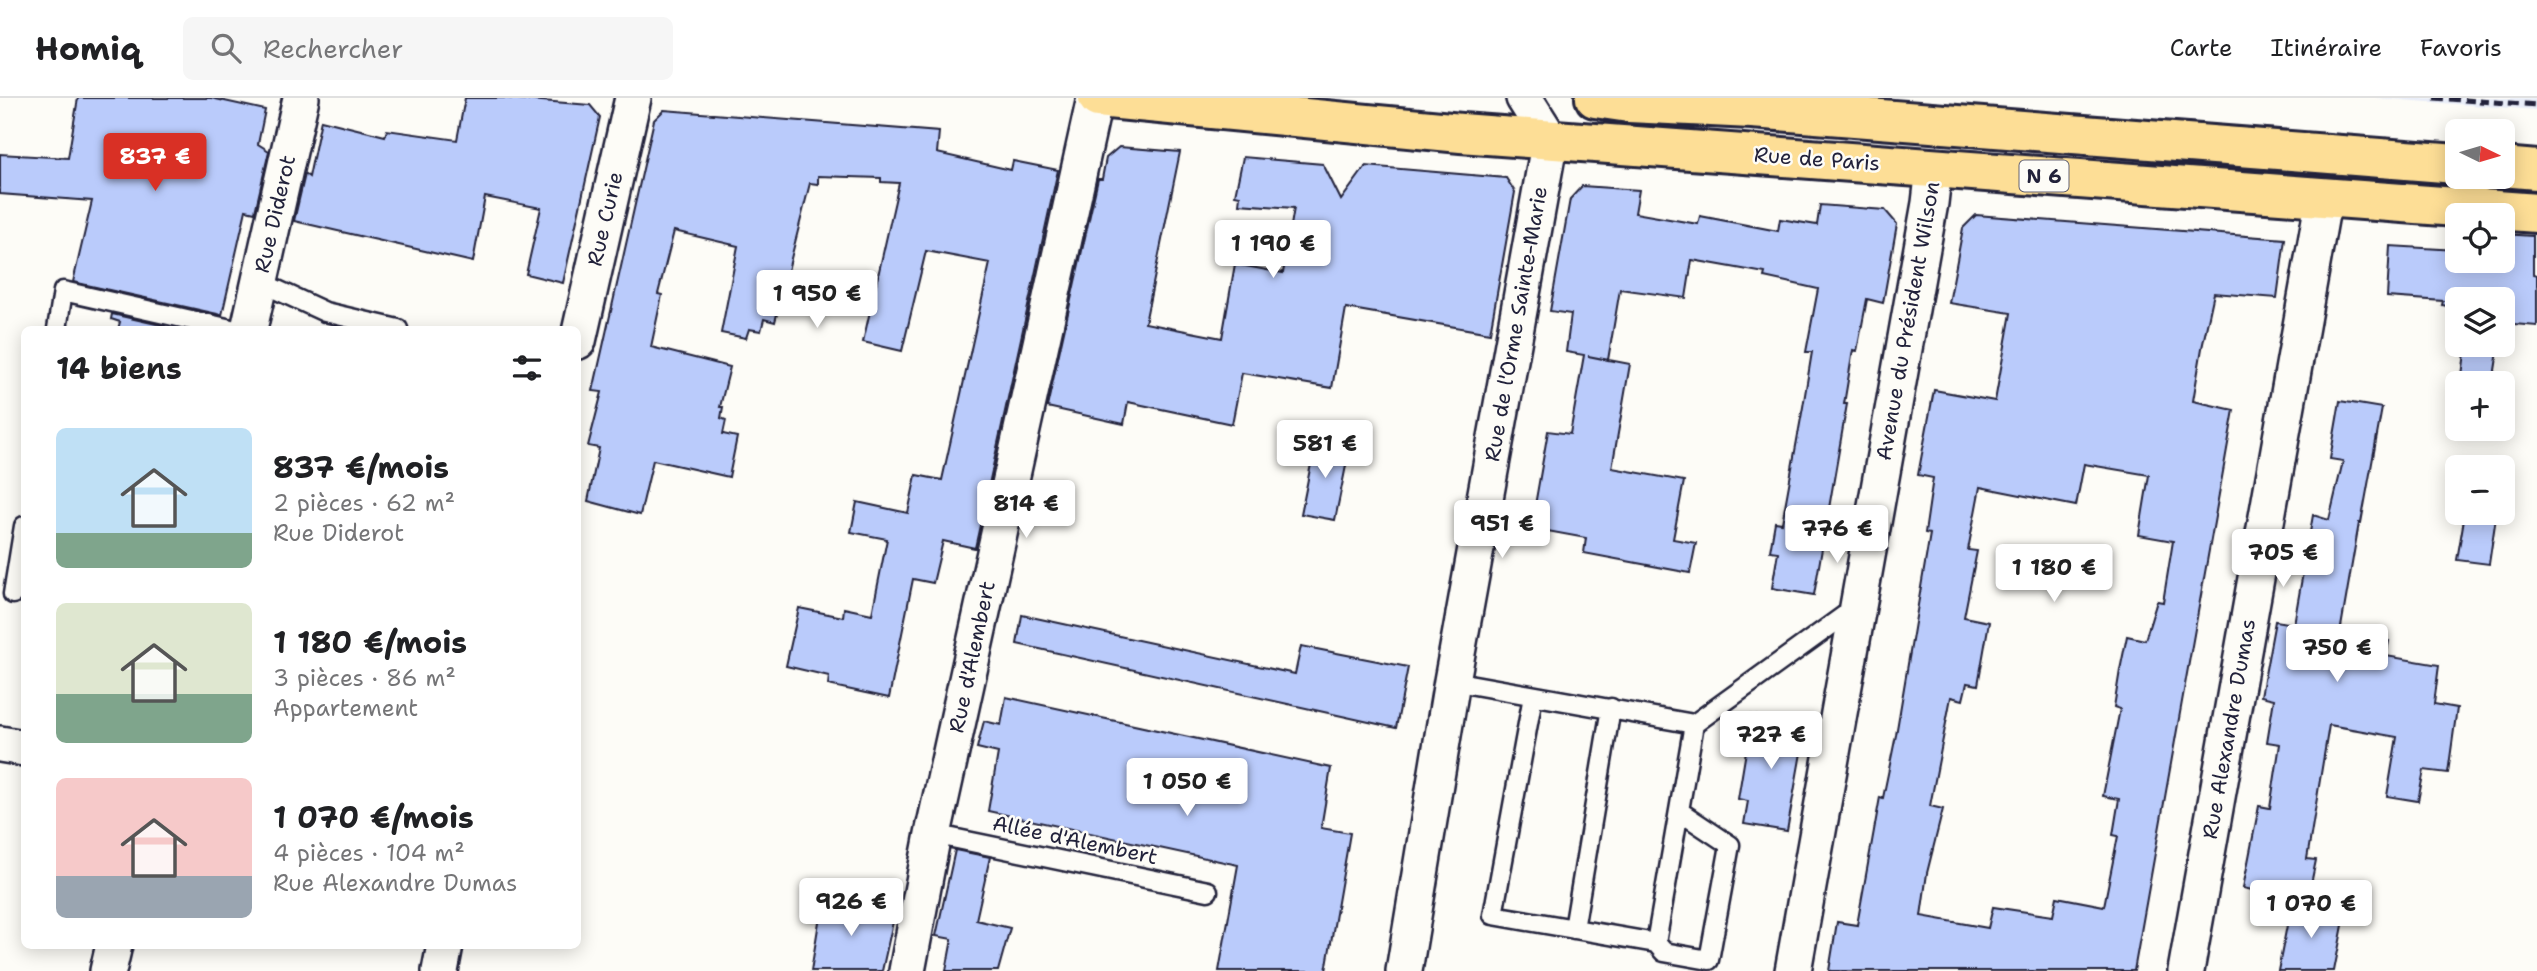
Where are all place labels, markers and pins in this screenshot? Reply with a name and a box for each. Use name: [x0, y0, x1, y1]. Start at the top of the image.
pin: 837 €: [106, 134, 204, 193]
pin: 1 190 €: [1208, 220, 1338, 280]
pin: 1 950 €: [752, 271, 882, 330]
pin: 581 €: [1276, 420, 1374, 480]
pin: 814 €: [977, 480, 1075, 540]
pin: 951 €: [1453, 500, 1551, 560]
pin: 776 €: [1788, 505, 1886, 565]
pin: 705 €: [2234, 530, 2332, 589]
pin: 1 180 €: [1989, 545, 2119, 604]
pin: 750 €: [2288, 624, 2386, 684]
pin: 727 €: [1722, 712, 1820, 771]
pin: 1 050 €: [1122, 758, 1252, 818]
pin: 926 €: [802, 878, 900, 938]
pin: 1 070 €: [2246, 880, 2376, 940]

